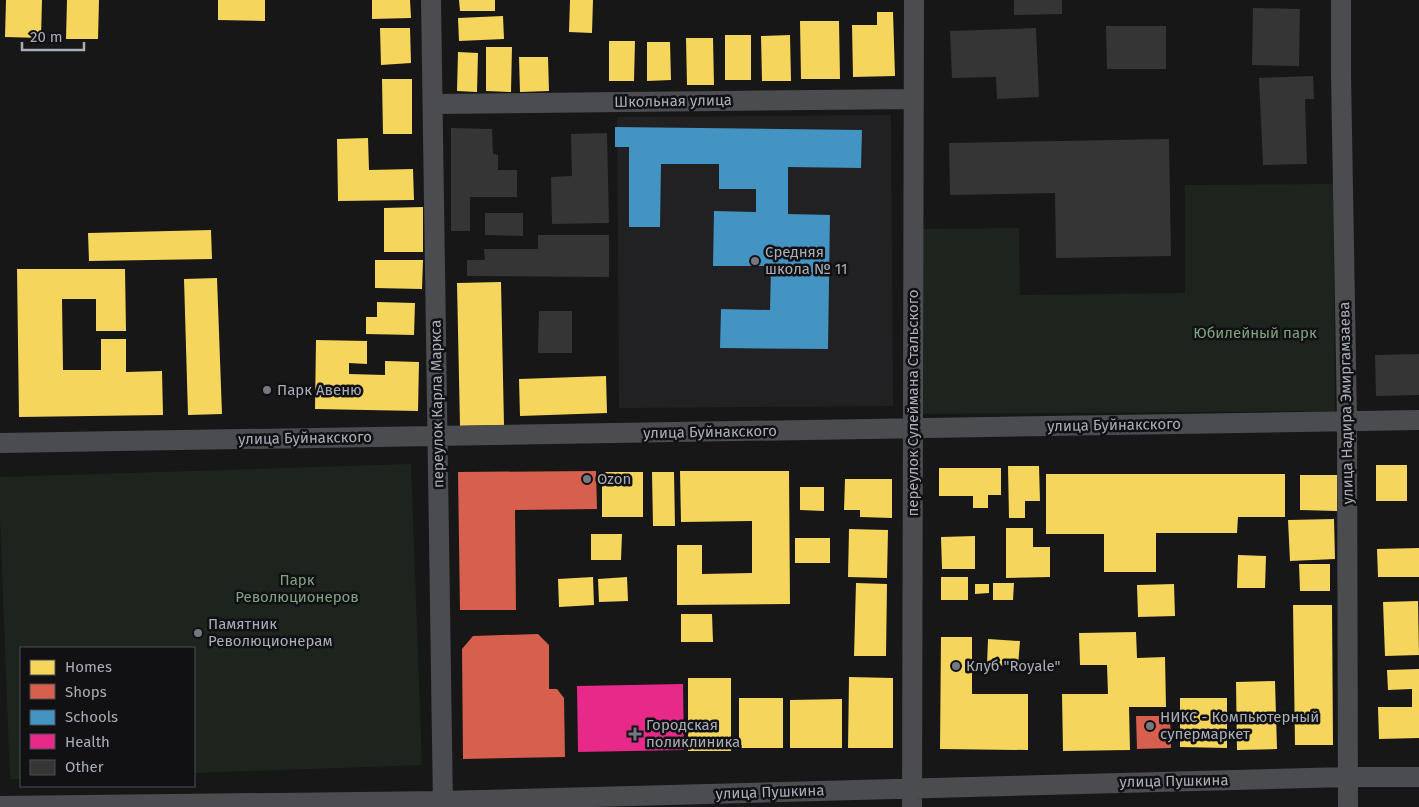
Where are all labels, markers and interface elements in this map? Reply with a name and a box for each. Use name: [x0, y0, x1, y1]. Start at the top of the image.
scale bar: [22, 20, 85, 52]
text: 20 m: [30, 28, 63, 46]
street label: Школьная улица: [614, 91, 732, 111]
place label: Средняя школа № 11: [765, 243, 848, 278]
marker: Средняя школа № 11: [749, 255, 761, 267]
street label: переулок Сулеймана Стальского: [904, 289, 922, 517]
street label: улица Надира Эмиргамзаева: [1335, 302, 1357, 504]
street label: переулок Карла Маркса: [427, 320, 447, 488]
park label: Юбилейный парк: [1193, 324, 1317, 342]
place label: Парк Авеню: [277, 381, 362, 399]
marker: Парк Авеню: [261, 384, 273, 396]
street label: улица Буйнакского: [1047, 415, 1181, 435]
street label: улица Буйнакского: [643, 422, 777, 442]
street label: улица Буйнакского: [238, 428, 372, 448]
place label: Ozon: [597, 470, 631, 488]
marker: Ozon: [581, 473, 593, 485]
park label: Парк Революционеров: [235, 571, 359, 606]
place label: Памятник Революционерам: [208, 615, 332, 650]
marker: Памятник Революционерам: [192, 627, 204, 639]
legend: [20, 647, 195, 787]
place label: Клуб "Royale": [966, 657, 1061, 675]
text: Homes: [65, 658, 112, 676]
marker: Клуб "Royale": [950, 660, 962, 672]
text: Shops: [65, 683, 107, 701]
text: Schools: [65, 708, 118, 726]
place label: НИКС - Компьютерный супермаркет: [1160, 708, 1319, 743]
place label: Городская поликлиника: [646, 716, 740, 751]
marker: НИКС - Компьютерный супермаркет: [1144, 720, 1156, 732]
marker: Городская поликлиника: [628, 727, 642, 741]
text: Health: [65, 733, 110, 751]
text: Other: [65, 758, 104, 776]
street label: улица Пушкина: [1119, 771, 1229, 791]
street label: улица Пушкина: [715, 781, 825, 803]

